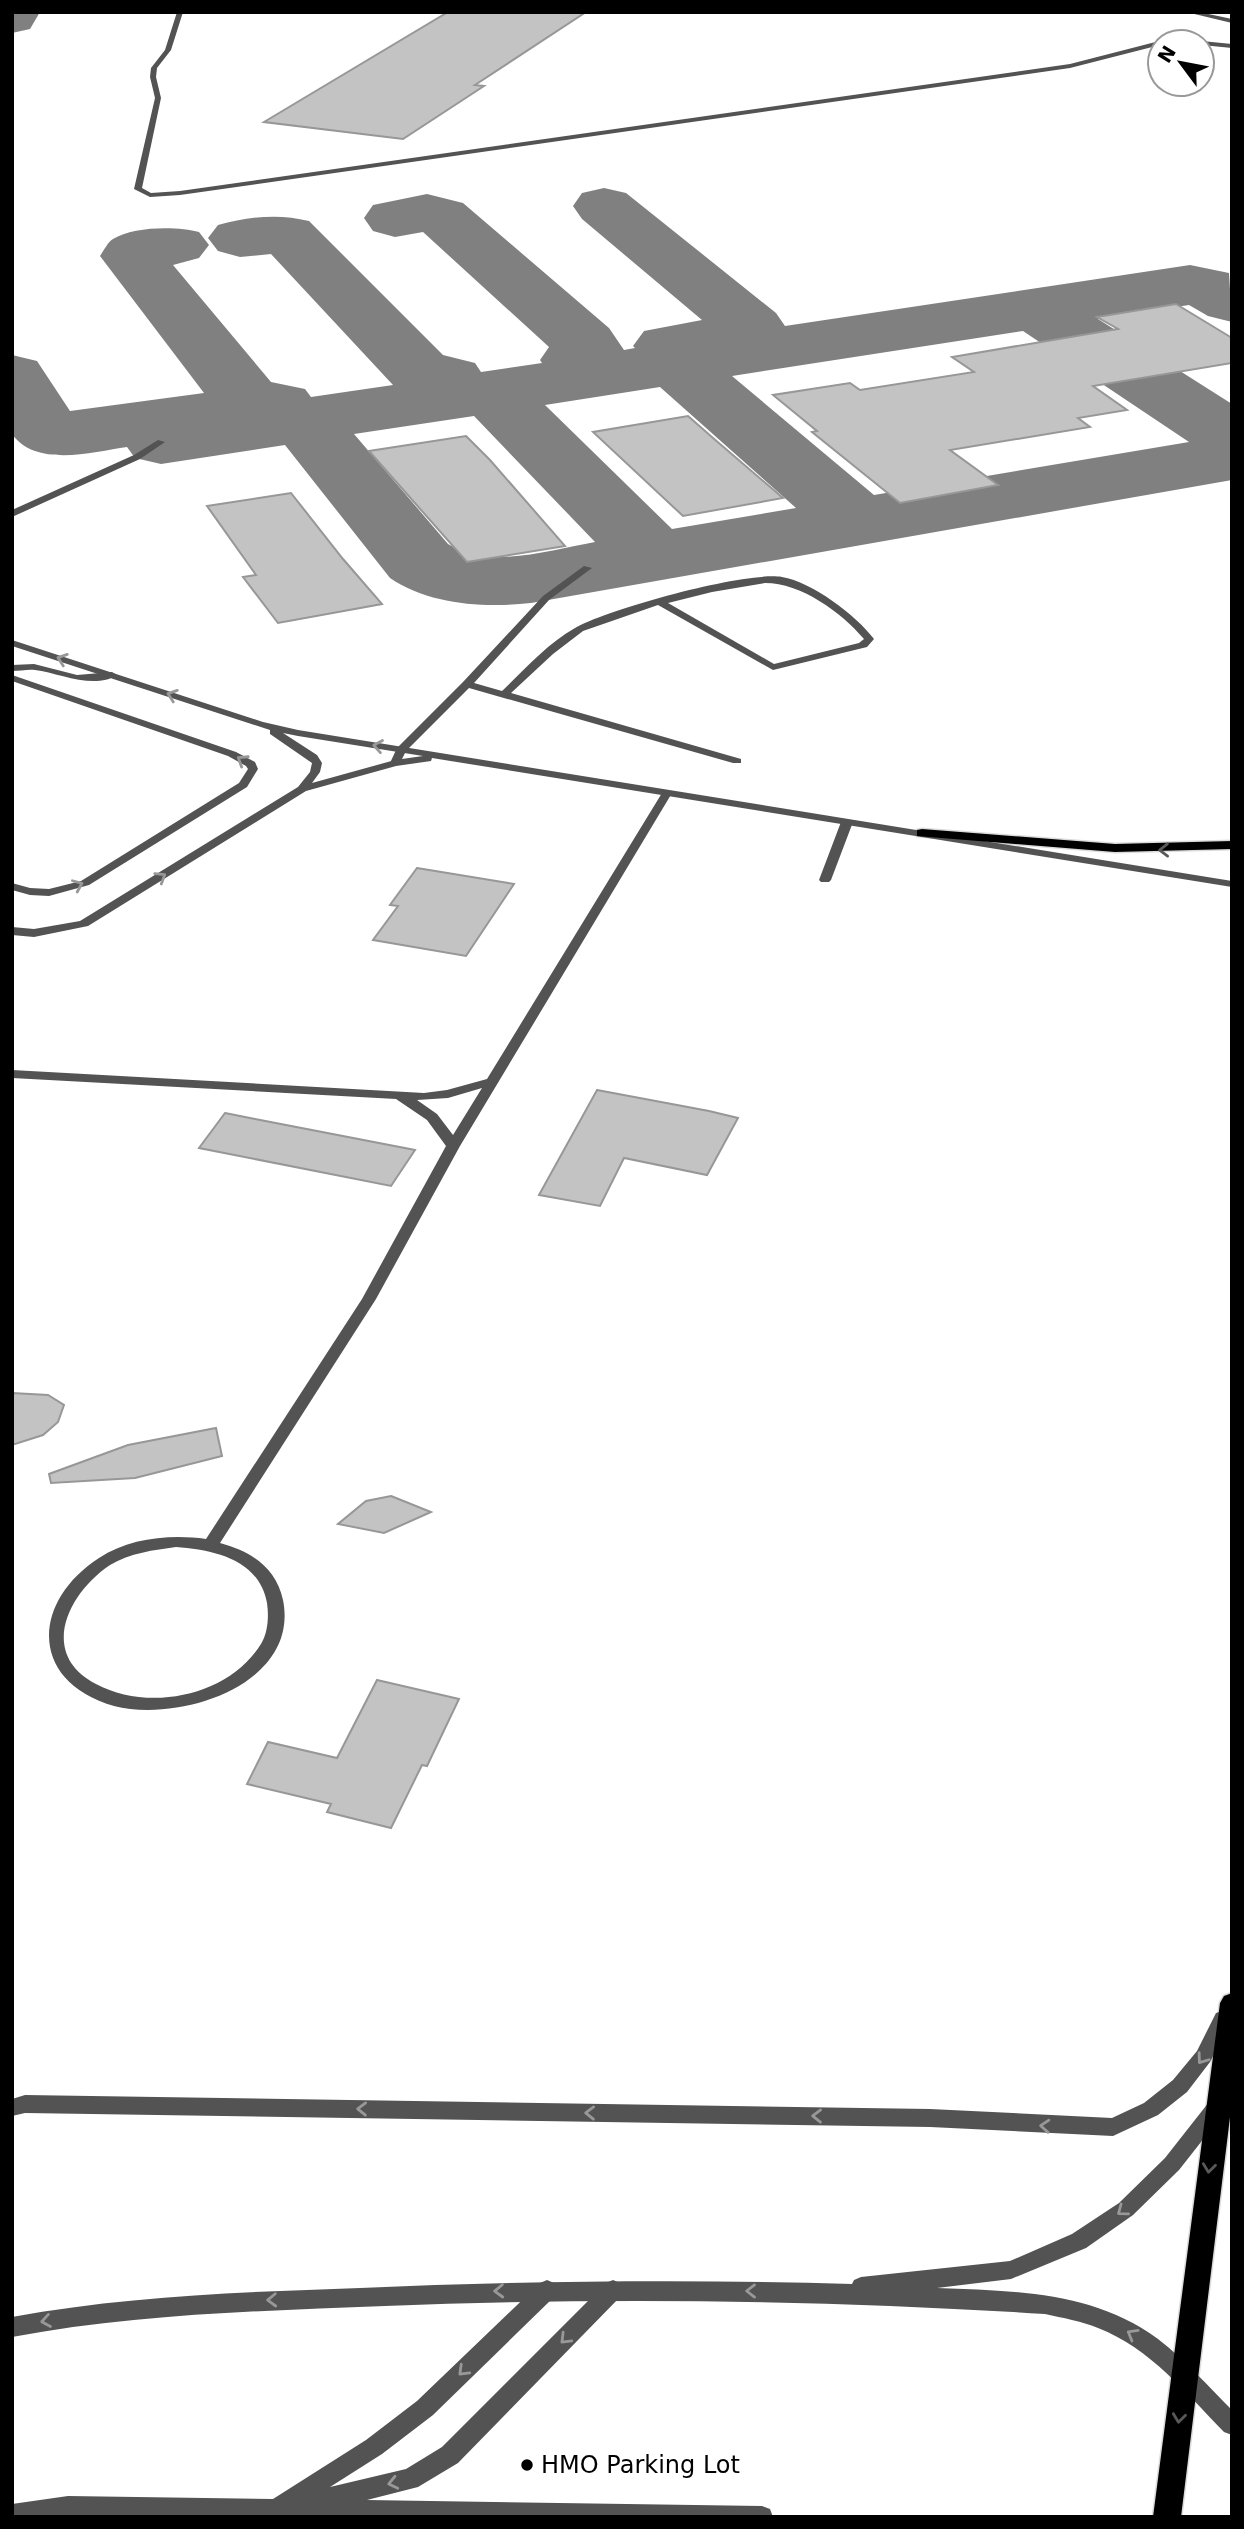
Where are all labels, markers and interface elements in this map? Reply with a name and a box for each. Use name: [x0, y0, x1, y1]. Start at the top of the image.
north arrow: [1146, 28, 1216, 98]
text: N: [1153, 41, 1180, 67]
one-way arrow: [57, 653, 69, 667]
one-way arrow: [167, 689, 179, 704]
one-way arrow: [372, 739, 384, 754]
one-way arrow: [237, 756, 250, 769]
one-way arrow: [1158, 842, 1168, 858]
one-way arrow: [153, 873, 166, 886]
one-way arrow: [71, 879, 83, 893]
one-way arrow: [1197, 2051, 1210, 2064]
one-way arrow: [357, 2101, 367, 2117]
one-way arrow: [584, 2105, 595, 2120]
one-way arrow: [812, 2108, 822, 2124]
one-way arrow: [1039, 2119, 1050, 2134]
one-way arrow: [1202, 2162, 1217, 2173]
one-way arrow: [1117, 2203, 1129, 2216]
one-way arrow: [746, 2283, 756, 2299]
one-way arrow: [494, 2284, 505, 2299]
one-way arrow: [266, 2293, 277, 2308]
one-way arrow: [40, 2313, 52, 2328]
one-way arrow: [1127, 2329, 1140, 2342]
one-way arrow: [560, 2330, 573, 2343]
one-way arrow: [459, 2362, 472, 2375]
one-way arrow: [1172, 2412, 1187, 2424]
place label: HMO Parking Lot: [541, 2451, 740, 2479]
marker: HMO Parking Lot: [519, 2457, 535, 2473]
one-way arrow: [387, 2475, 399, 2489]

